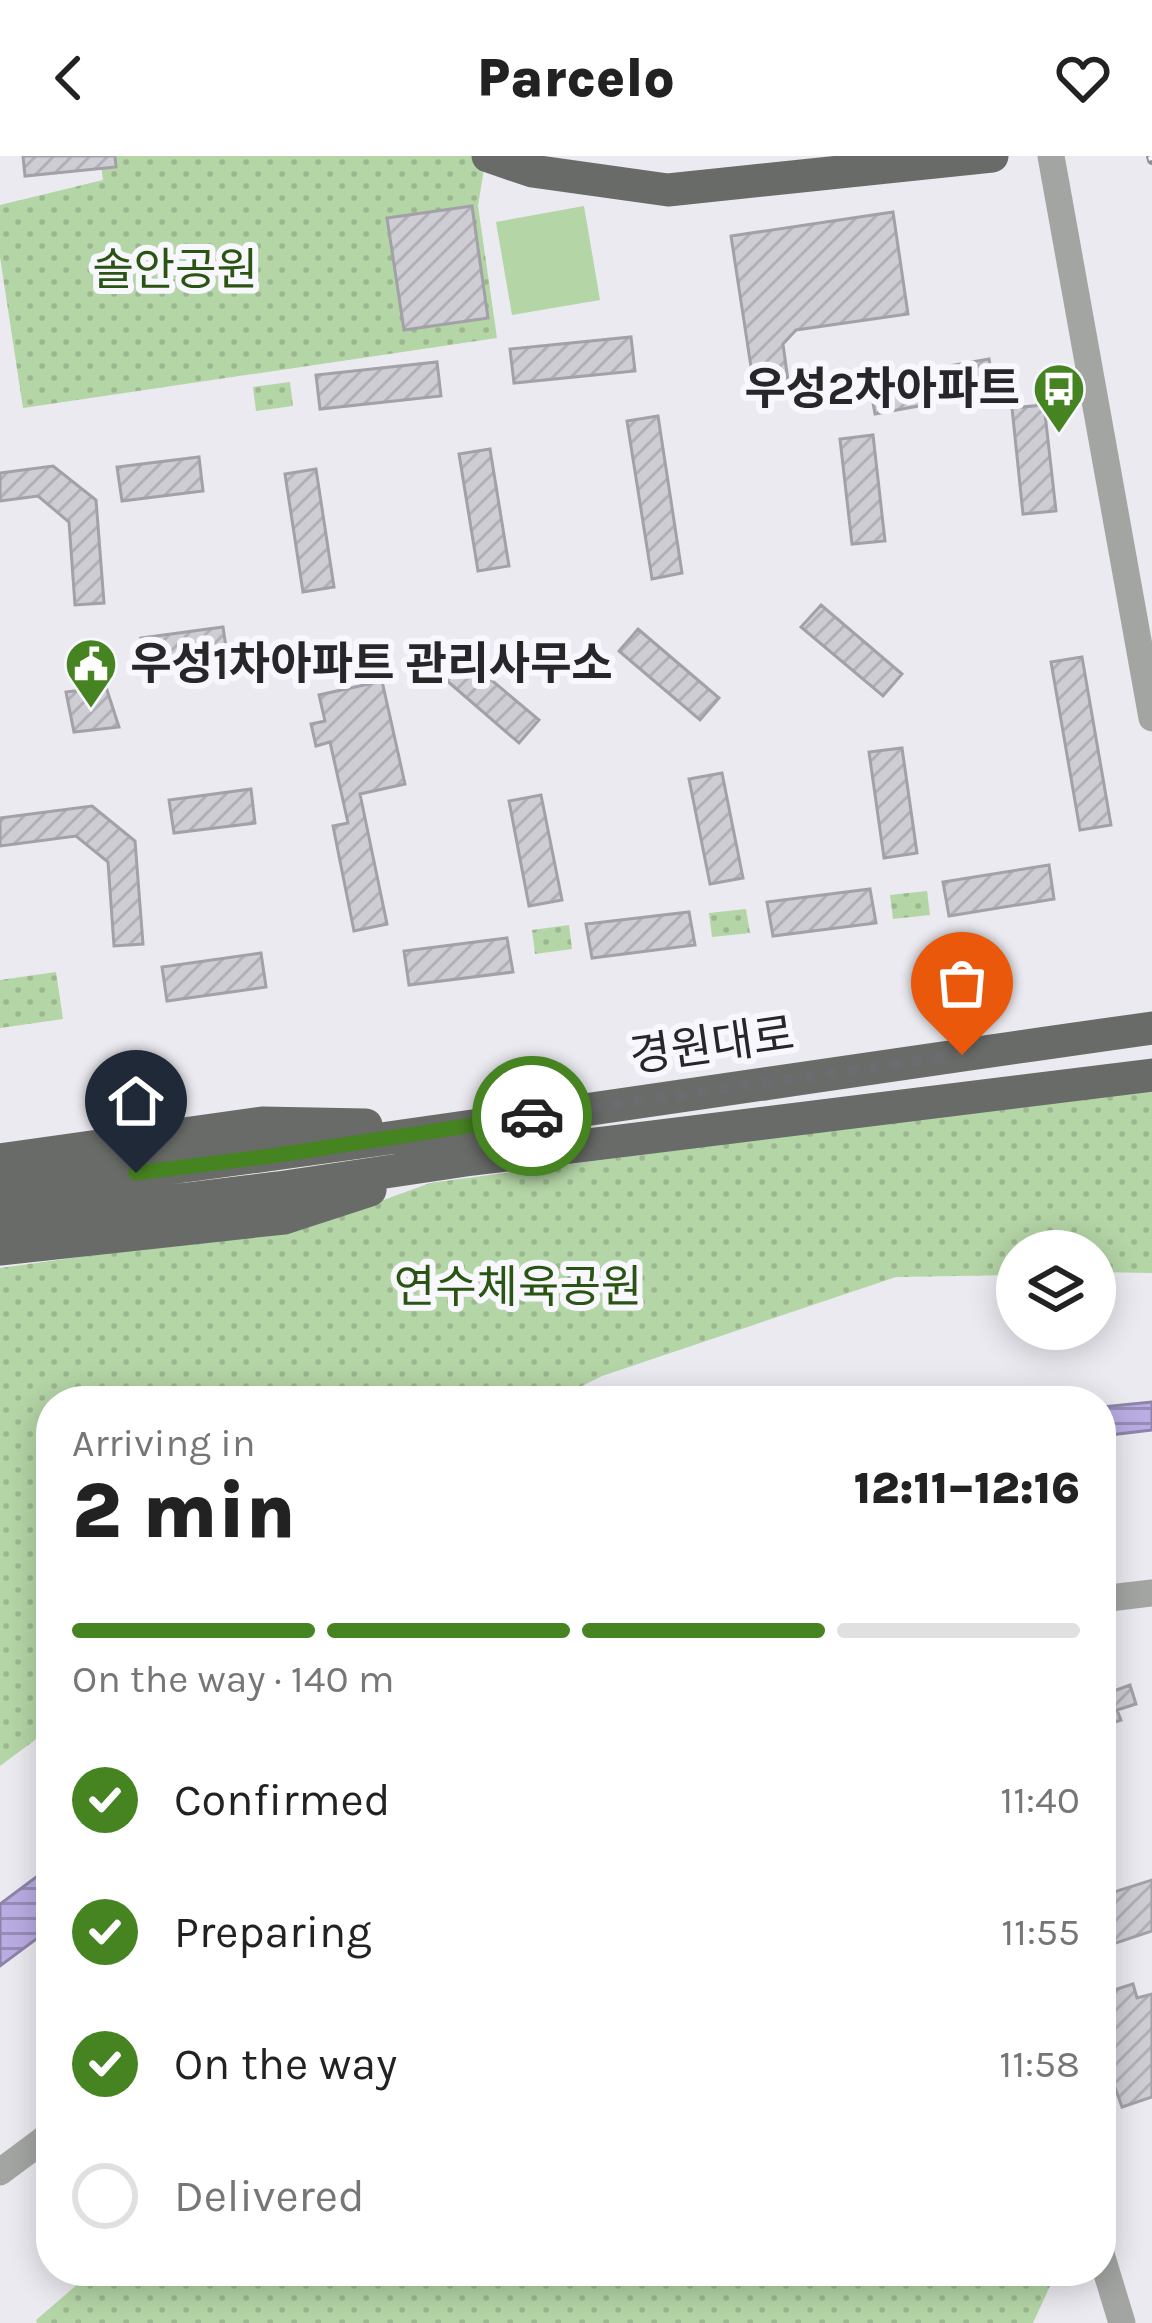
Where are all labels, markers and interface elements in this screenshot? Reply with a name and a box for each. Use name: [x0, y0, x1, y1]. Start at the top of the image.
icon: back: [36, 45, 102, 111]
icon: heart: [1050, 45, 1116, 111]
text: Parcelo: [477, 46, 675, 110]
park label: 솔안공원: [92, 244, 258, 296]
bus stop icon: 우성2차아파트: [1031, 361, 1087, 435]
place label: 우성2차아파트: [744, 363, 1020, 415]
public building icon: 우성1차아파트 관리사무소: [63, 636, 119, 710]
place label: 우성1차아파트 관리사무소: [130, 638, 613, 690]
pin: [911, 932, 1013, 1055]
icon: bag: [929, 950, 995, 1016]
street label: 경원대로: [626, 1008, 798, 1082]
pin: [85, 1050, 187, 1173]
courier: [472, 1056, 592, 1176]
icon: home: [103, 1068, 169, 1134]
icon: car: [499, 1083, 565, 1149]
map controls: [996, 1230, 1116, 1350]
button: layers: [996, 1230, 1116, 1350]
park label: 연수체육공원: [394, 1261, 642, 1313]
text: Arriving in: [72, 1420, 255, 1466]
text: 12:11–12:16: [854, 1462, 1080, 1514]
text: 2 min: [72, 1465, 296, 1557]
text: On the way · 140 m: [72, 1656, 394, 1702]
icon: check: [72, 1767, 138, 1833]
text: Confirmed: [174, 1774, 390, 1826]
text: 11:40: [1000, 1777, 1080, 1823]
icon: check: [72, 1899, 138, 1965]
text: Preparing: [174, 1906, 372, 1958]
text: 11:55: [1001, 1909, 1080, 1955]
icon: check: [72, 2031, 138, 2097]
text: On the way: [174, 2038, 397, 2090]
text: 11:58: [999, 2041, 1080, 2087]
text: Delivered: [174, 2170, 365, 2222]

